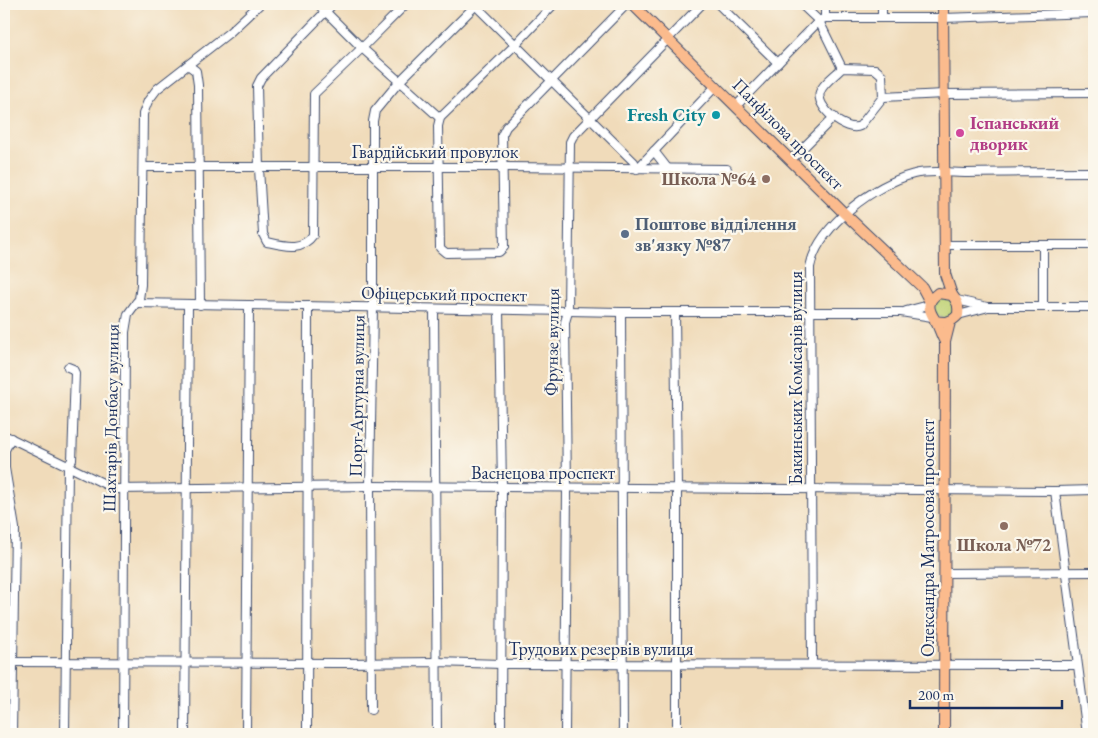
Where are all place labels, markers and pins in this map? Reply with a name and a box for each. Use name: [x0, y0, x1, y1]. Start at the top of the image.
place label: Fresh City: [627, 103, 706, 126]
marker: Fresh City: [710, 109, 722, 121]
place label: Іспанський дворик: [970, 111, 1059, 155]
marker: Іспанський дворик: [954, 127, 966, 139]
place label: Школа №64: [662, 167, 756, 190]
marker: Школа №64: [760, 173, 772, 185]
place label: Поштове відділення зв'язку №87: [635, 212, 797, 256]
marker: Поштове відділення зв'язку №87: [619, 228, 631, 240]
marker: Школа №72: [998, 520, 1010, 532]
place label: Школа №72: [957, 533, 1052, 556]

